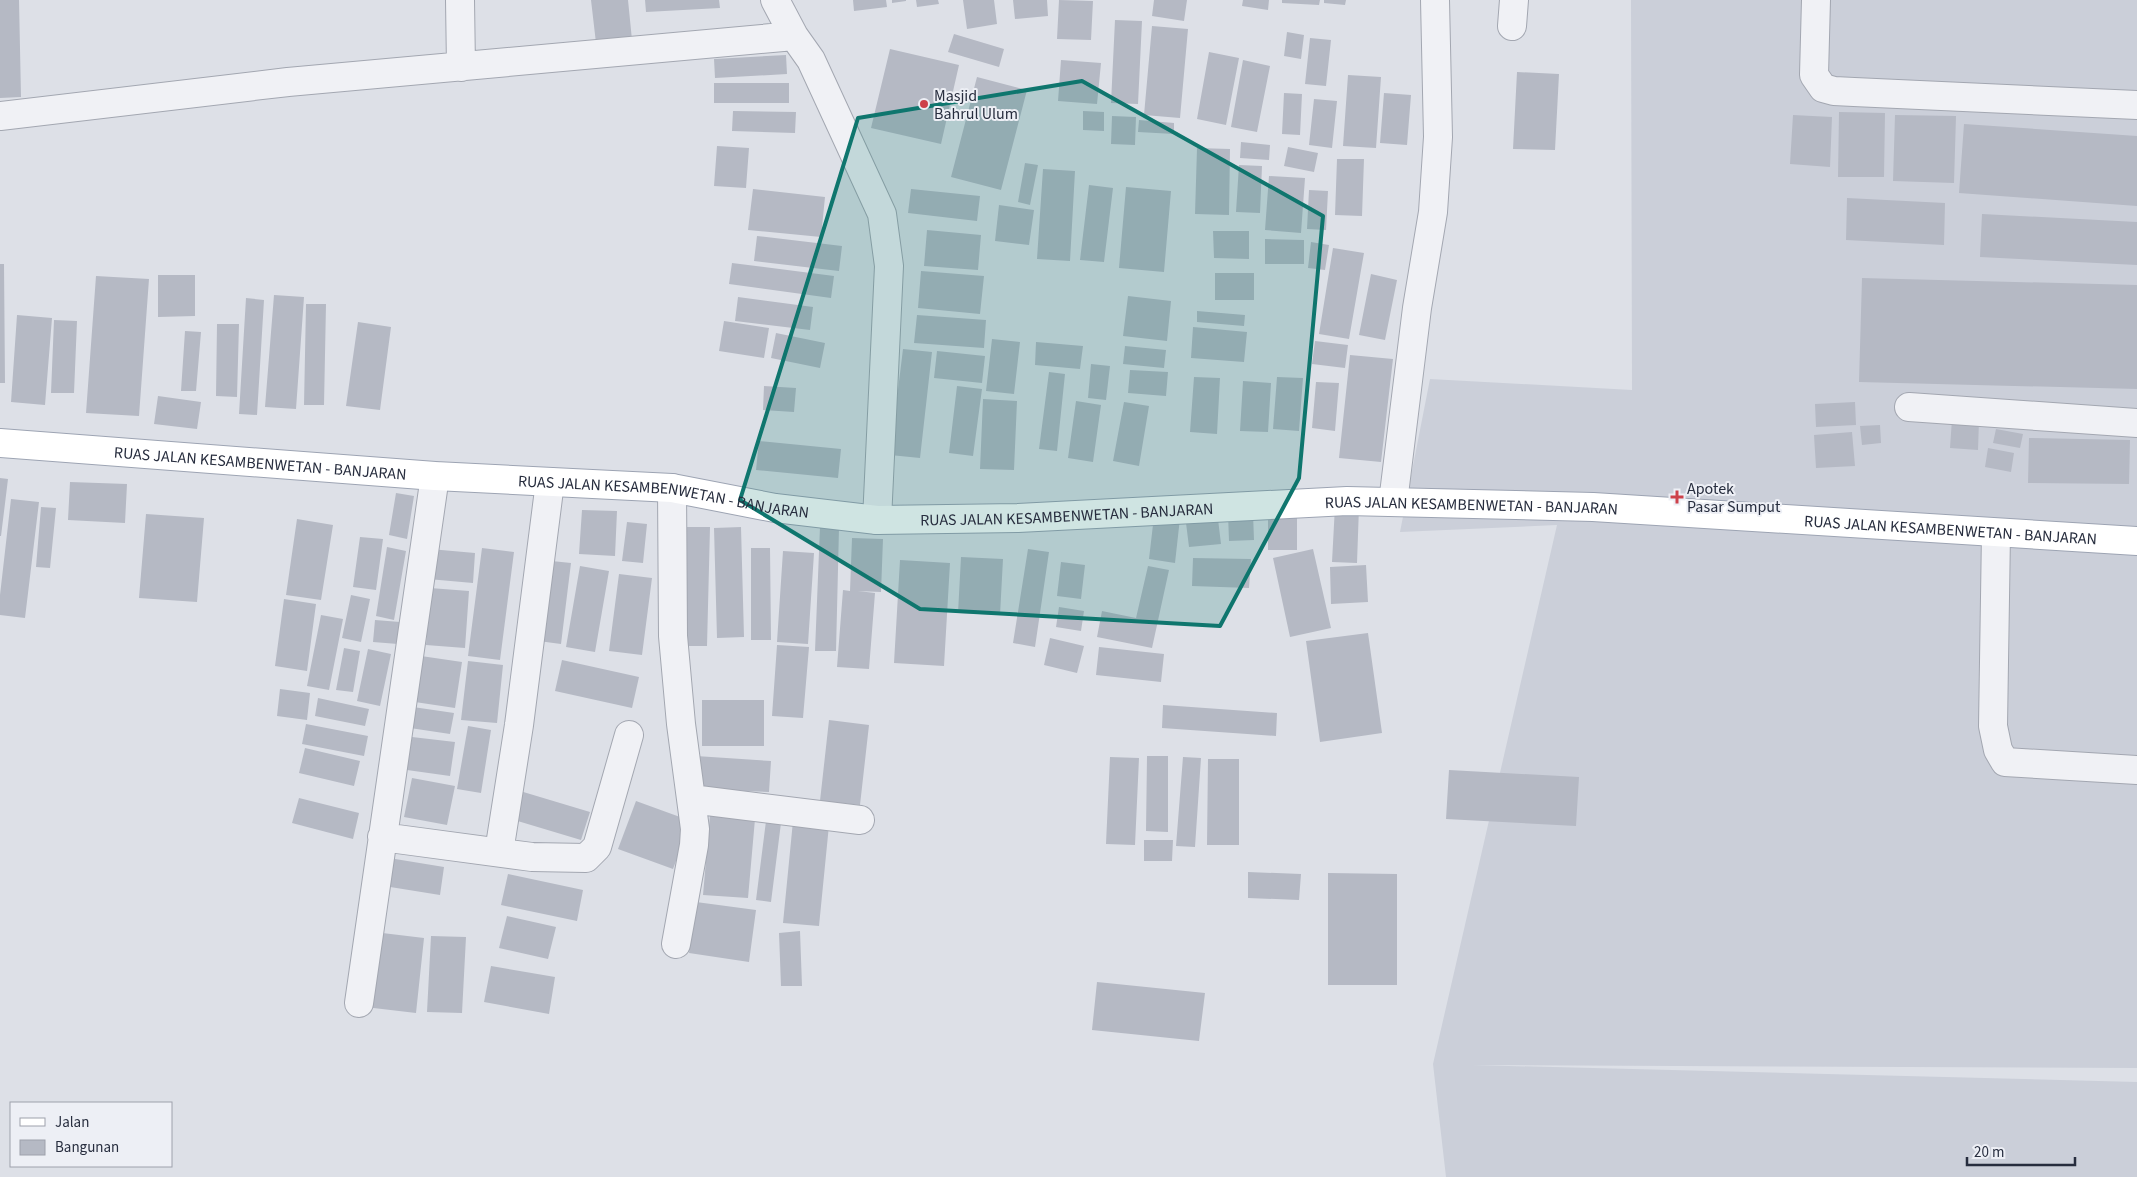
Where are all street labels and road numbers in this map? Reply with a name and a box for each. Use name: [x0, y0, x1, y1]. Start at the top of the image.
street label: RUAS JALAN KESAMBENWETAN - BANJARAN: [113, 442, 407, 486]
street label: RUAS JALAN KESAMBENWETAN - BANJARAN: [517, 470, 810, 524]
street label: RUAS JALAN KESAMBENWETAN - BANJARAN: [1324, 491, 1619, 521]
street label: RUAS JALAN KESAMBENWETAN - BANJARAN: [920, 498, 1214, 531]
street label: RUAS JALAN KESAMBENWETAN - BANJARAN: [1803, 510, 2098, 550]

